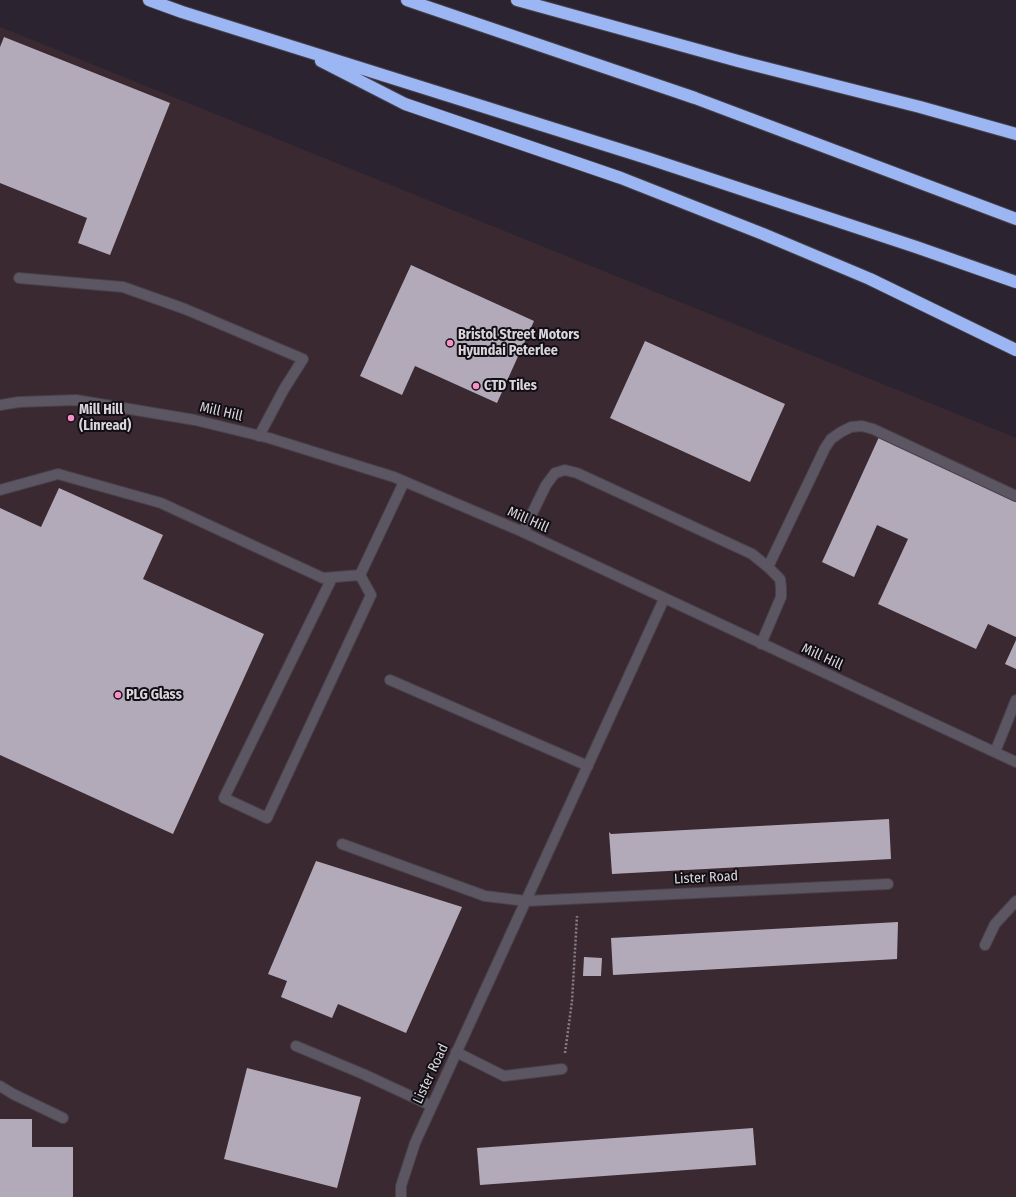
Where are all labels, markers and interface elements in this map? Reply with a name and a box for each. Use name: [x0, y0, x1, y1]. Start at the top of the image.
place label: Bristol Street Motors Hyundai Peterlee: [458, 327, 579, 360]
marker: Bristol Street Motors Hyundai Peterlee: [445, 338, 455, 348]
place label: CTD Tiles: [484, 378, 537, 394]
marker: CTD Tiles: [471, 381, 481, 391]
street label: Mill Hill: [198, 399, 244, 425]
place label: Mill Hill (Linread): [79, 402, 131, 434]
marker: Mill Hill (Linread): [66, 413, 76, 423]
street label: Mill Hill: [505, 503, 551, 537]
street label: Mill Hill: [799, 640, 845, 674]
place label: PLG Glass: [126, 687, 182, 703]
marker: PLG Glass: [113, 690, 123, 700]
street label: Lister Road: [674, 868, 738, 888]
street label: Lister Road: [410, 1041, 452, 1107]

